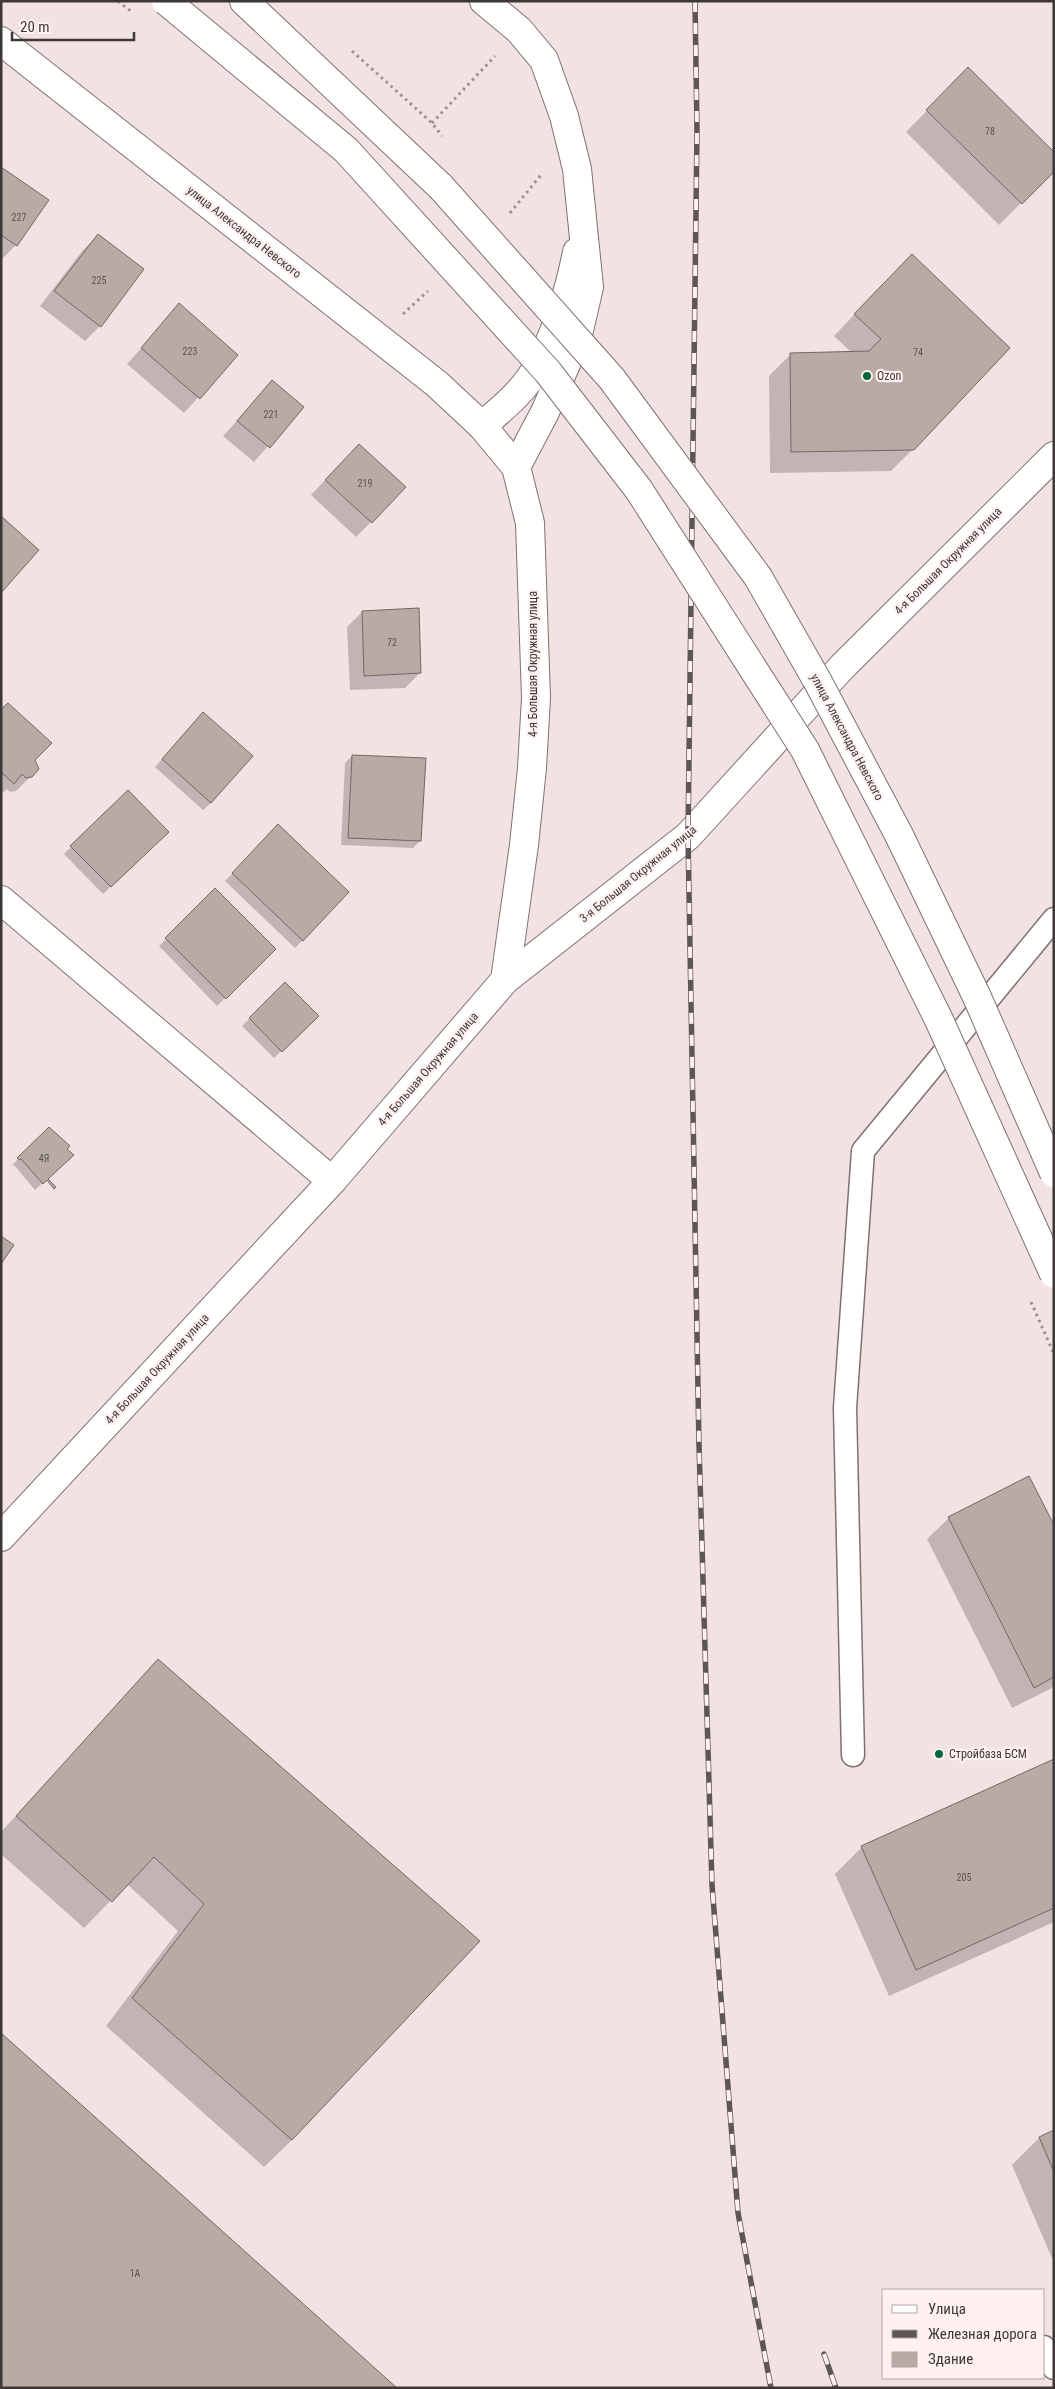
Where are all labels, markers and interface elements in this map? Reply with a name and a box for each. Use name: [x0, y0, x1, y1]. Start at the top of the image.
scale bar: [12, 10, 135, 42]
text: 20 m: [20, 18, 50, 36]
house number: 78: [985, 126, 995, 137]
street label: улица Александра Невского: [184, 183, 304, 281]
house number: 227: [12, 212, 26, 223]
house number: 225: [92, 275, 106, 286]
house number: 223: [183, 346, 197, 357]
house number: 74: [913, 347, 923, 358]
place label: Ozon: [877, 369, 901, 383]
marker: Ozon: [861, 370, 873, 382]
house number: 221: [264, 409, 278, 420]
house number: 219: [358, 478, 372, 489]
street label: 4-я Большая Окружная улица: [892, 504, 1005, 617]
street label: 4-я Большая Окружная улица: [526, 591, 540, 737]
house number: 72: [387, 637, 397, 648]
street label: улица Александра Невского: [808, 671, 886, 803]
street label: 3-я Большая Окружная улица: [577, 823, 699, 925]
street label: 4-я Большая Окружная улица: [375, 1009, 481, 1129]
house number: 4Я: [39, 1153, 49, 1164]
street label: 4-я Большая Окружная улица: [102, 1311, 212, 1427]
place label: Стройбаза БСМ: [949, 1747, 1027, 1761]
marker: Стройбаза БСМ: [933, 1748, 945, 1760]
house number: 205: [957, 1872, 971, 1883]
house number: 1А: [130, 2268, 141, 2279]
legend: [882, 2289, 1045, 2379]
text: Улица: [928, 2300, 966, 2318]
text: Железная дорога: [928, 2325, 1037, 2343]
text: Здание: [928, 2350, 973, 2368]

